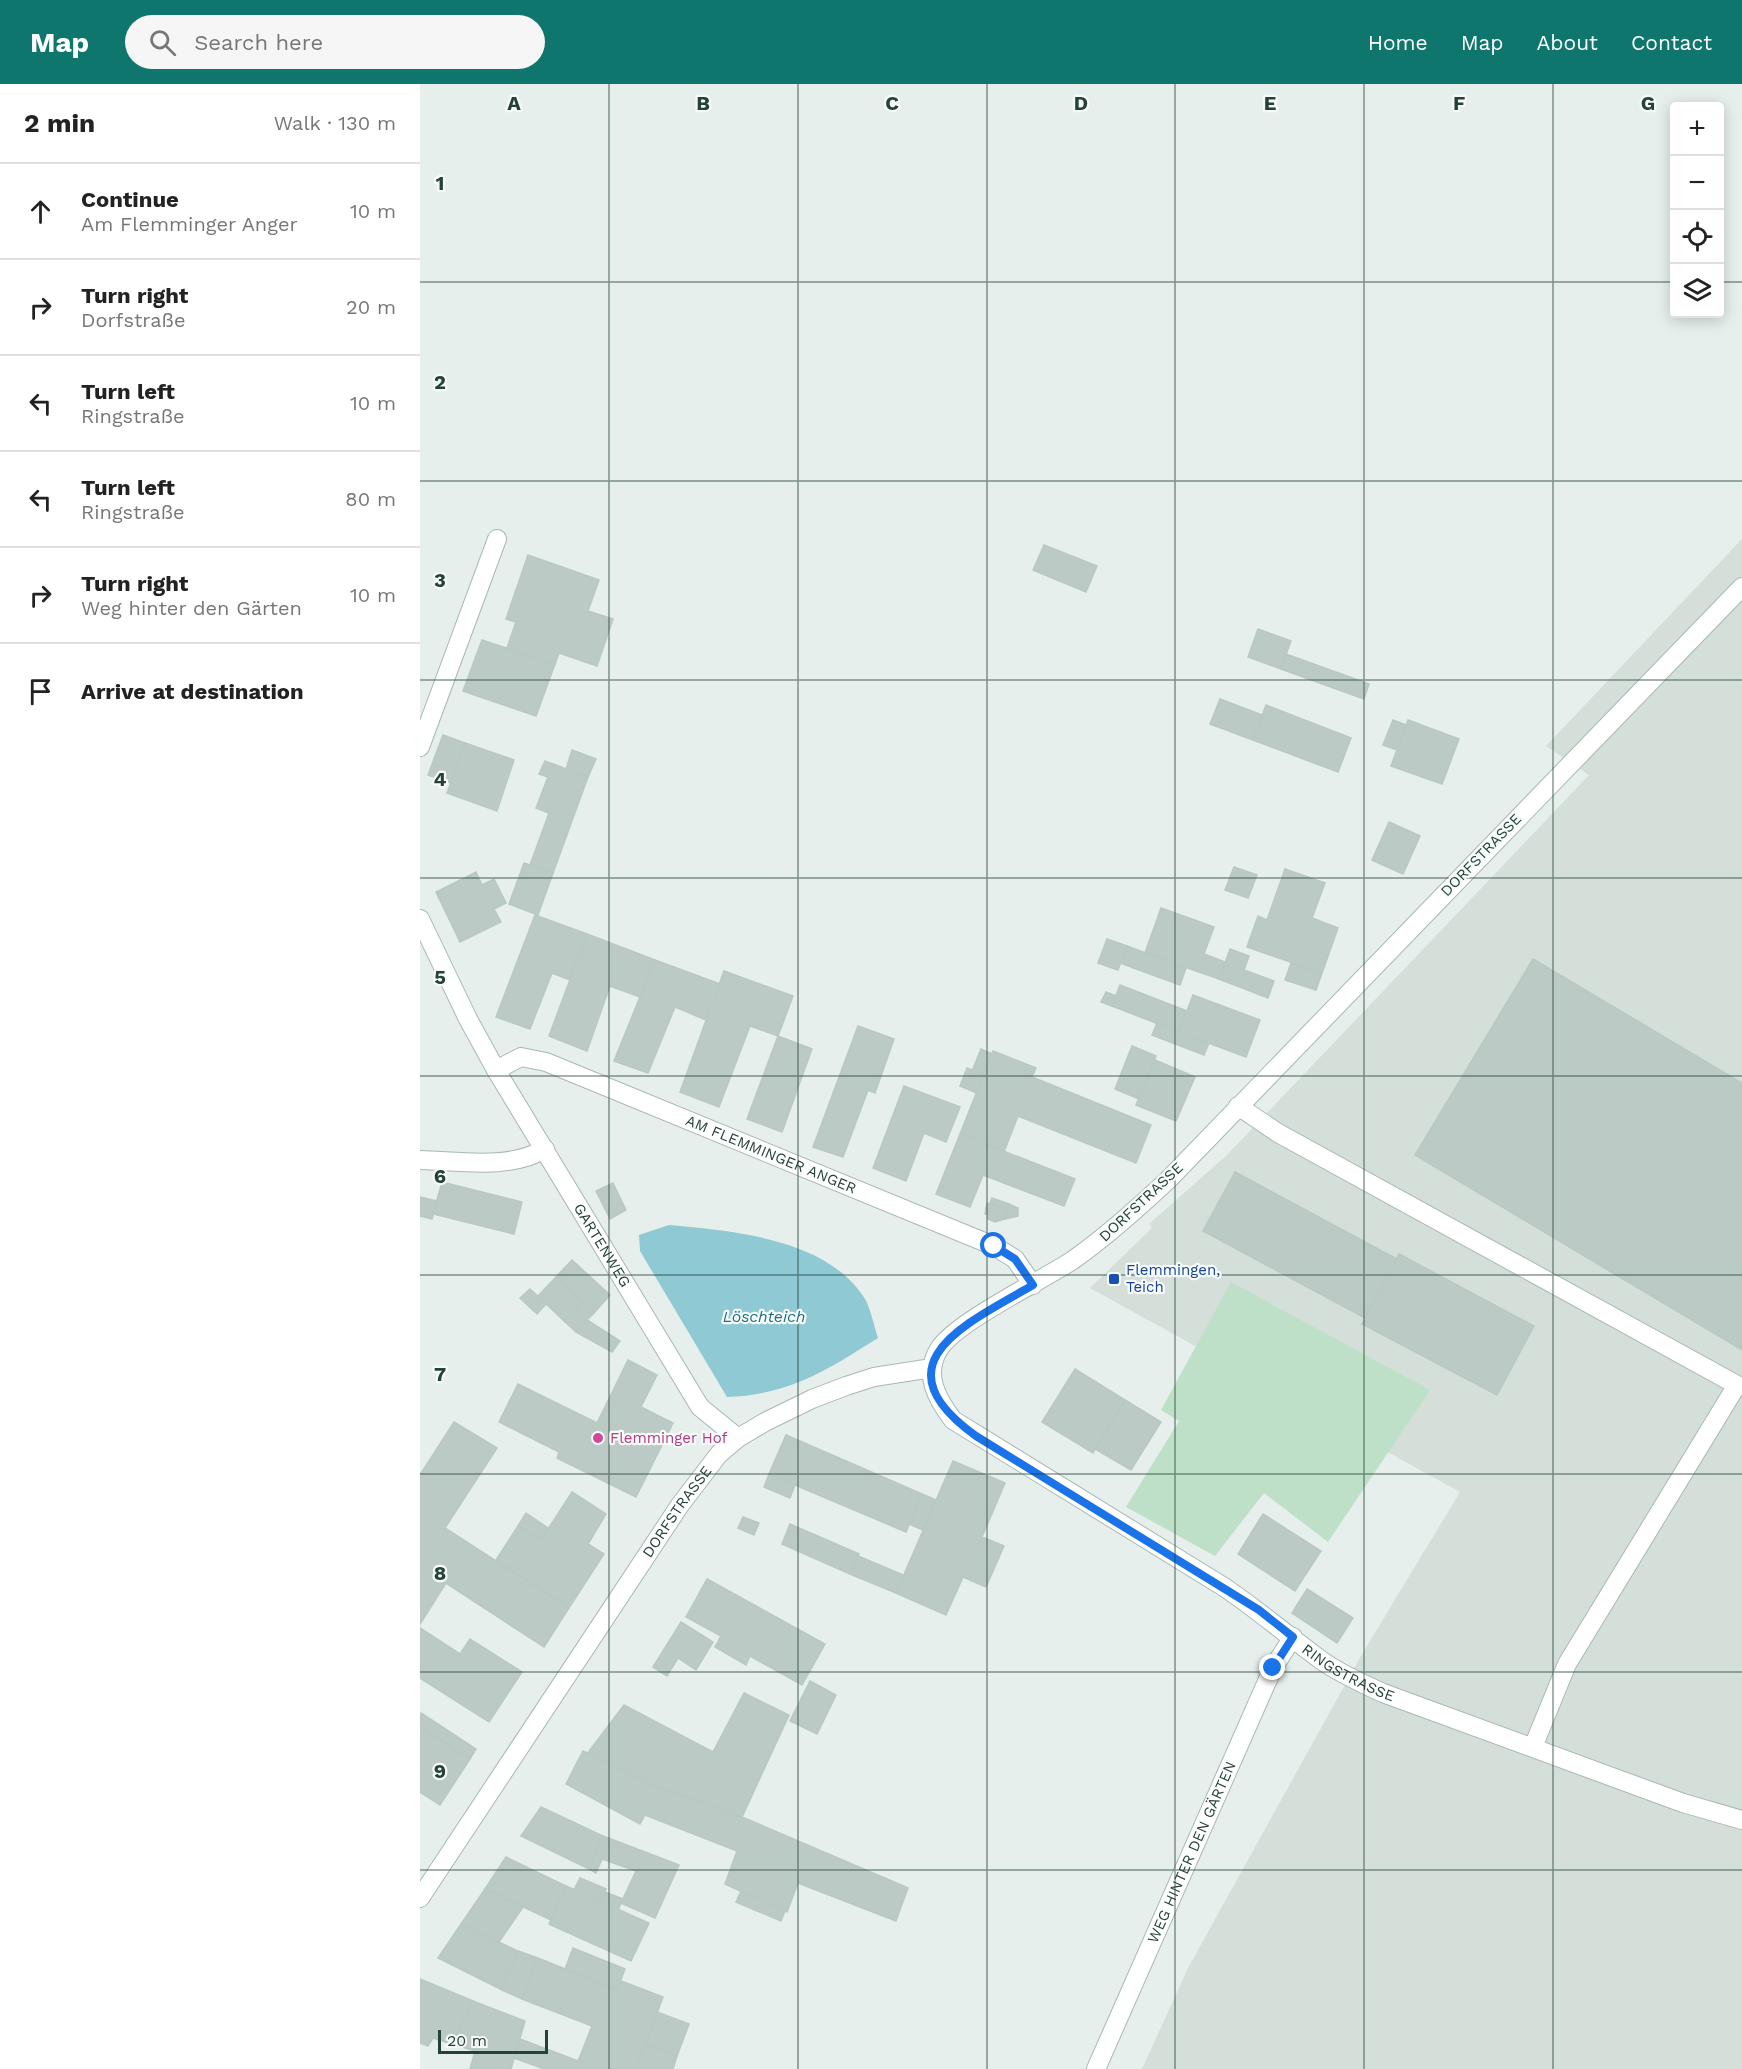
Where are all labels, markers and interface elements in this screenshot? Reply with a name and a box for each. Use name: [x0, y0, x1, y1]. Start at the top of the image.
search box: [125, 15, 545, 69]
text: Map: [30, 26, 89, 59]
icon: search: [146, 26, 179, 59]
text: Search here: [194, 30, 323, 55]
text: Home: [1368, 30, 1428, 55]
text: Map: [1461, 30, 1504, 55]
text: About: [1537, 30, 1598, 55]
text: Contact: [1631, 30, 1712, 55]
text: A: [507, 91, 521, 115]
text: B: [696, 91, 710, 115]
text: C: [885, 91, 899, 115]
text: D: [1074, 91, 1088, 115]
text: E: [1264, 91, 1276, 115]
text: F: [1453, 91, 1465, 115]
text: G: [1641, 91, 1655, 115]
map controls: [1670, 102, 1724, 318]
button: +: [1670, 102, 1724, 156]
text: 2 min: [24, 108, 95, 138]
text: Walk · 130 m: [274, 111, 396, 135]
button: −: [1670, 156, 1724, 210]
text: 1: [436, 171, 444, 195]
text: Continue: [81, 187, 179, 212]
icon: ahead: [24, 195, 57, 228]
text: 10 m: [350, 199, 396, 223]
button: locate: [1670, 210, 1724, 264]
text: Am Flemminger Anger: [81, 212, 298, 236]
button: layers: [1670, 264, 1724, 318]
text: Turn right: [81, 283, 188, 308]
icon: right: [24, 291, 57, 324]
text: 20 m: [346, 295, 396, 319]
text: Dorfstraße: [81, 308, 185, 332]
text: 2: [434, 370, 446, 394]
text: Turn left: [81, 379, 175, 404]
icon: left: [24, 387, 57, 420]
text: 10 m: [350, 391, 396, 415]
text: Ringstraße: [81, 404, 185, 428]
text: Turn left: [81, 475, 175, 500]
icon: left: [24, 483, 57, 516]
text: 80 m: [345, 487, 396, 511]
text: Ringstraße: [81, 500, 185, 524]
text: 3: [434, 568, 446, 592]
text: Turn right: [81, 571, 188, 596]
icon: right: [24, 579, 57, 612]
text: 10 m: [350, 583, 396, 607]
text: Weg hinter den Gärten: [81, 596, 302, 620]
icon: arrive: [24, 675, 57, 708]
text: Arrive at destination: [81, 679, 304, 704]
text: 4: [434, 767, 447, 791]
street label: DORFSTRASSE: [1437, 810, 1525, 900]
text: 5: [434, 965, 446, 989]
street label: AM FLEMMINGER ANGER: [683, 1111, 859, 1198]
street label: DORFSTRASSE: [1095, 1159, 1187, 1245]
text: 6: [434, 1164, 446, 1188]
street label: GARTENWEG: [570, 1200, 634, 1290]
route start: [980, 1232, 1006, 1258]
place label: Flemmingen, Teich: [1126, 1261, 1220, 1296]
marker: Flemmingen, Teich: [1107, 1272, 1121, 1286]
water label: Löschteich: [723, 1307, 805, 1326]
text: 7: [434, 1362, 446, 1386]
place label: Flemminger Hof: [610, 1429, 728, 1447]
marker: Flemminger Hof: [591, 1431, 605, 1445]
street label: DORFSTRASSE: [639, 1462, 716, 1561]
text: 8: [434, 1561, 446, 1585]
street label: RINGSTRASSE: [1298, 1640, 1397, 1705]
route end: [1259, 1654, 1285, 1680]
text: 9: [434, 1759, 446, 1783]
street label: WEG HINTER DEN GÄRTEN: [1144, 1759, 1240, 1946]
scale bar: [438, 2027, 548, 2054]
text: 20 m: [447, 2031, 487, 2050]

